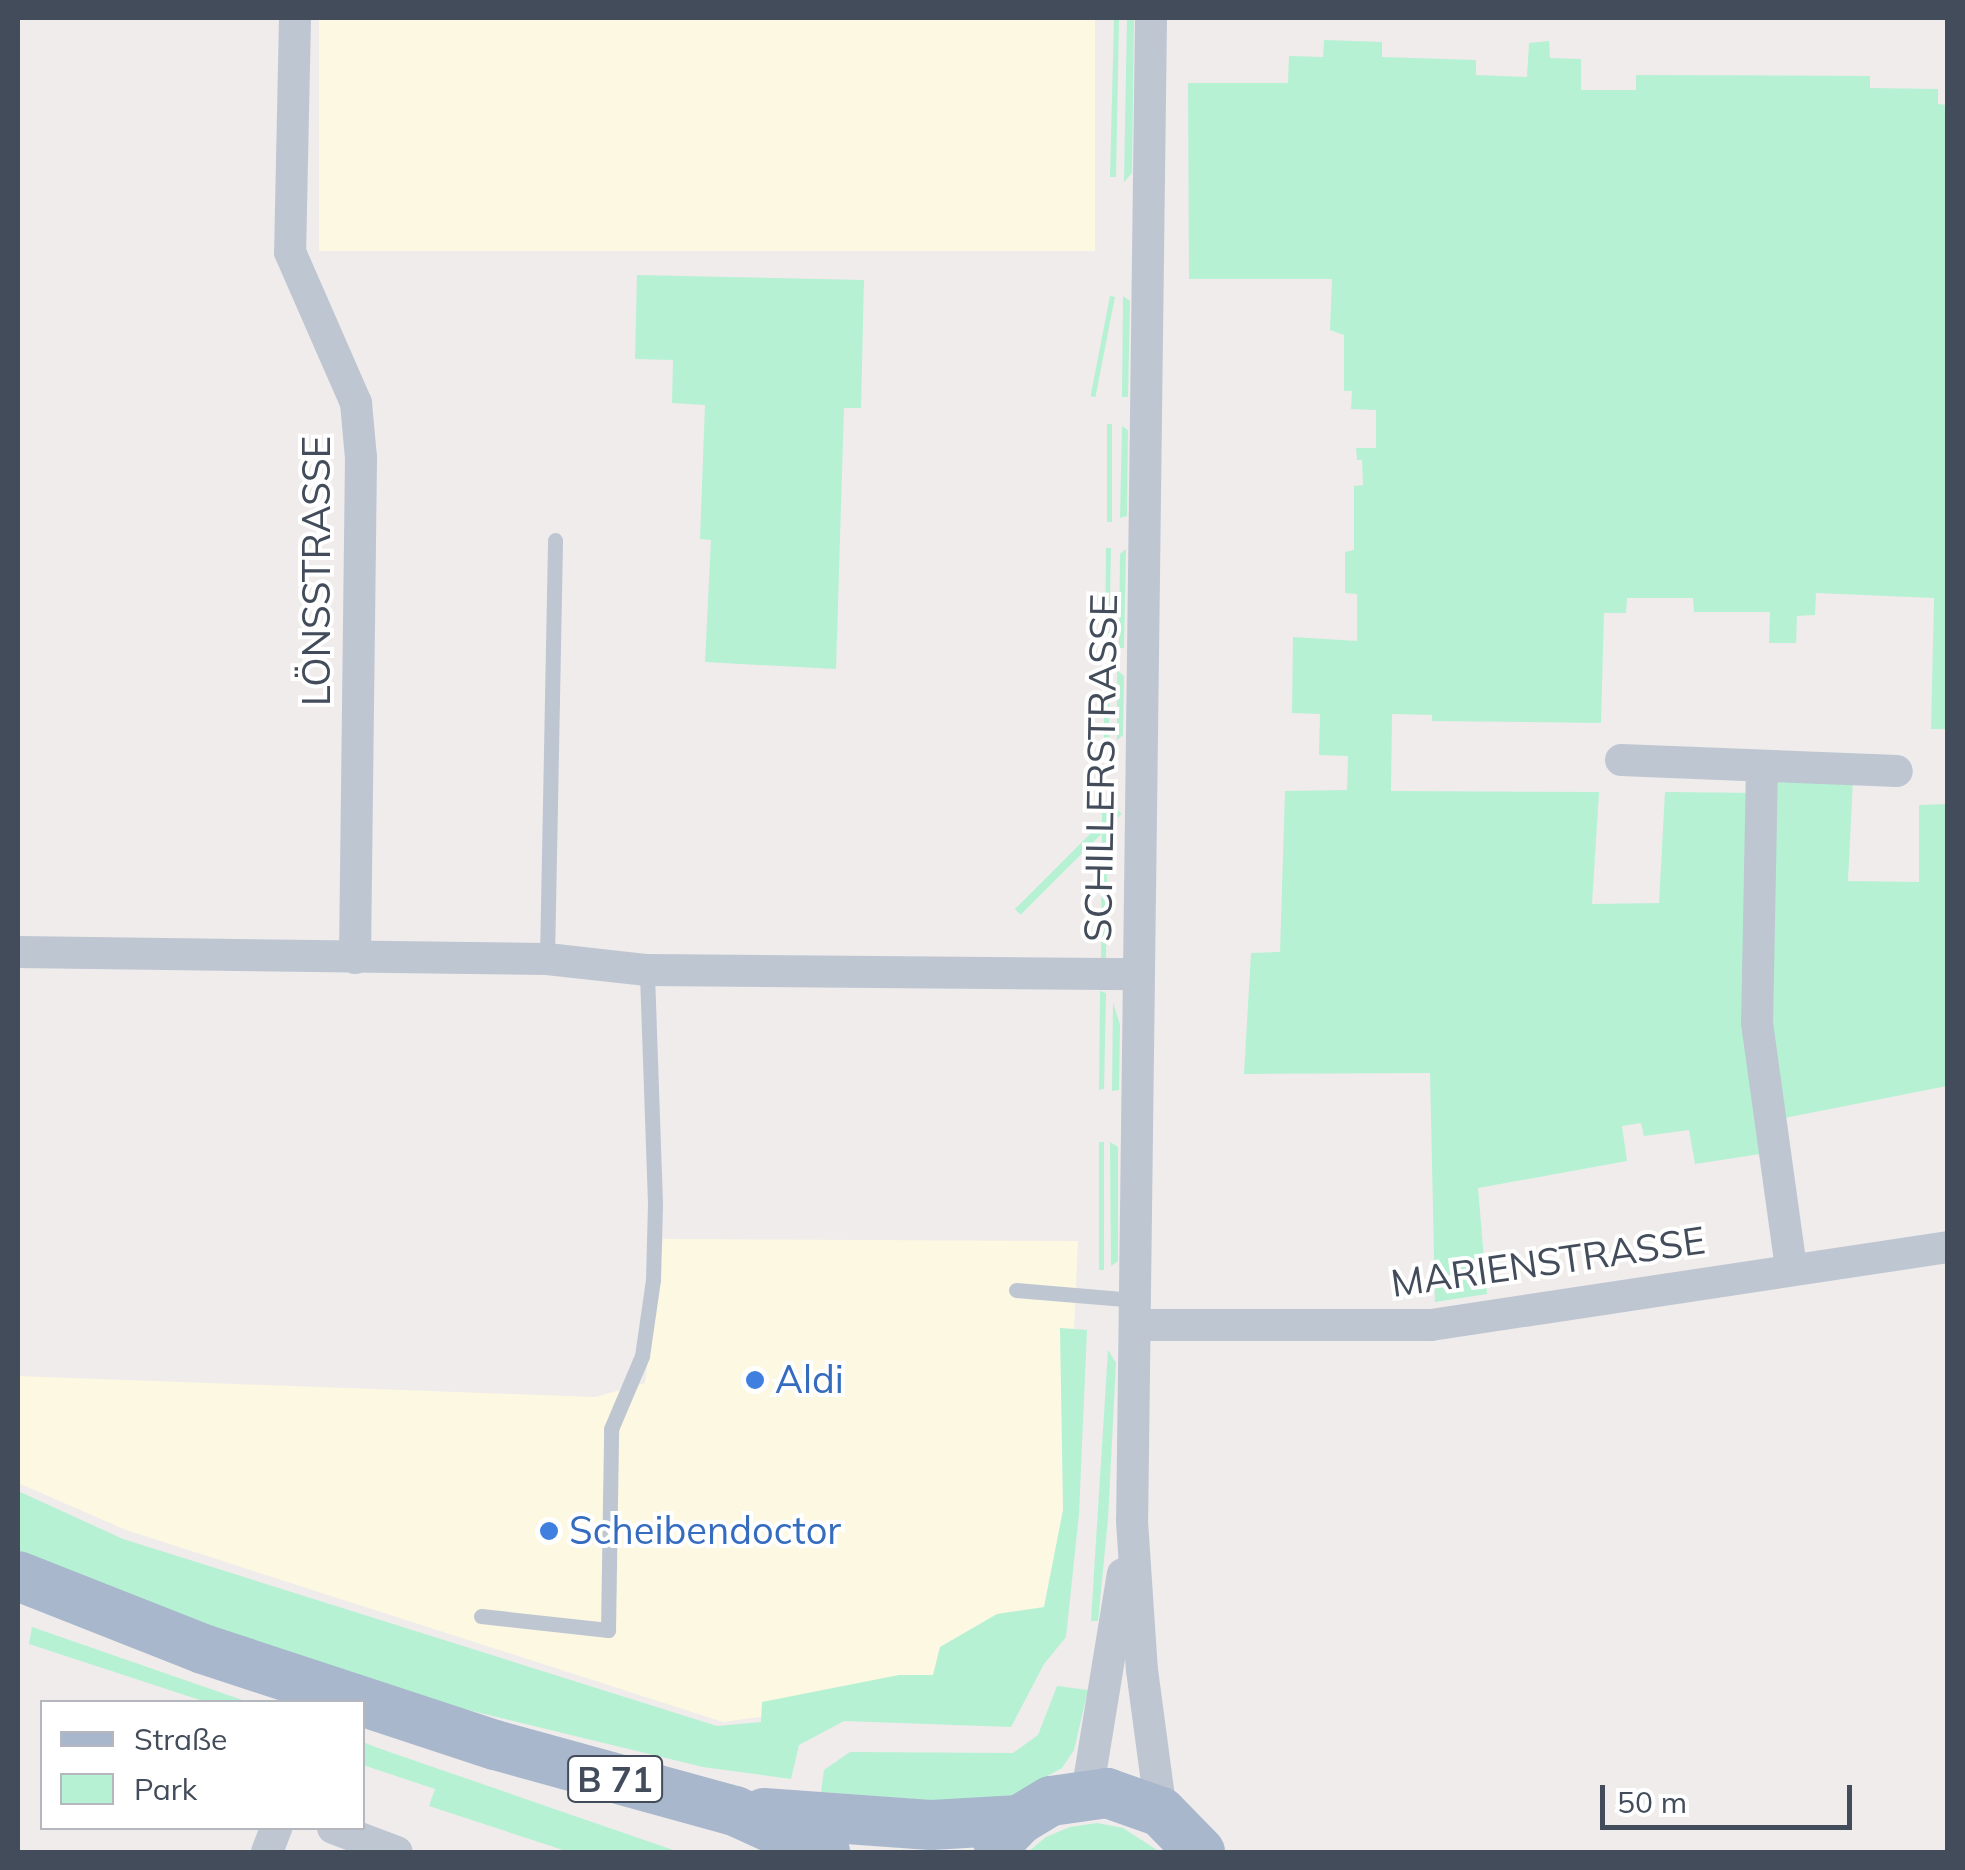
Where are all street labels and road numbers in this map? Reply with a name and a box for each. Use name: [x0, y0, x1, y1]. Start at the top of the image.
street label: LÖNSSTRASSE: [294, 436, 340, 706]
street label: SCHILLERSTRASSE: [1075, 594, 1127, 942]
street label: MARIENSTRASSE: [1388, 1217, 1708, 1307]
road number: B 71: [565, 1749, 665, 1809]

